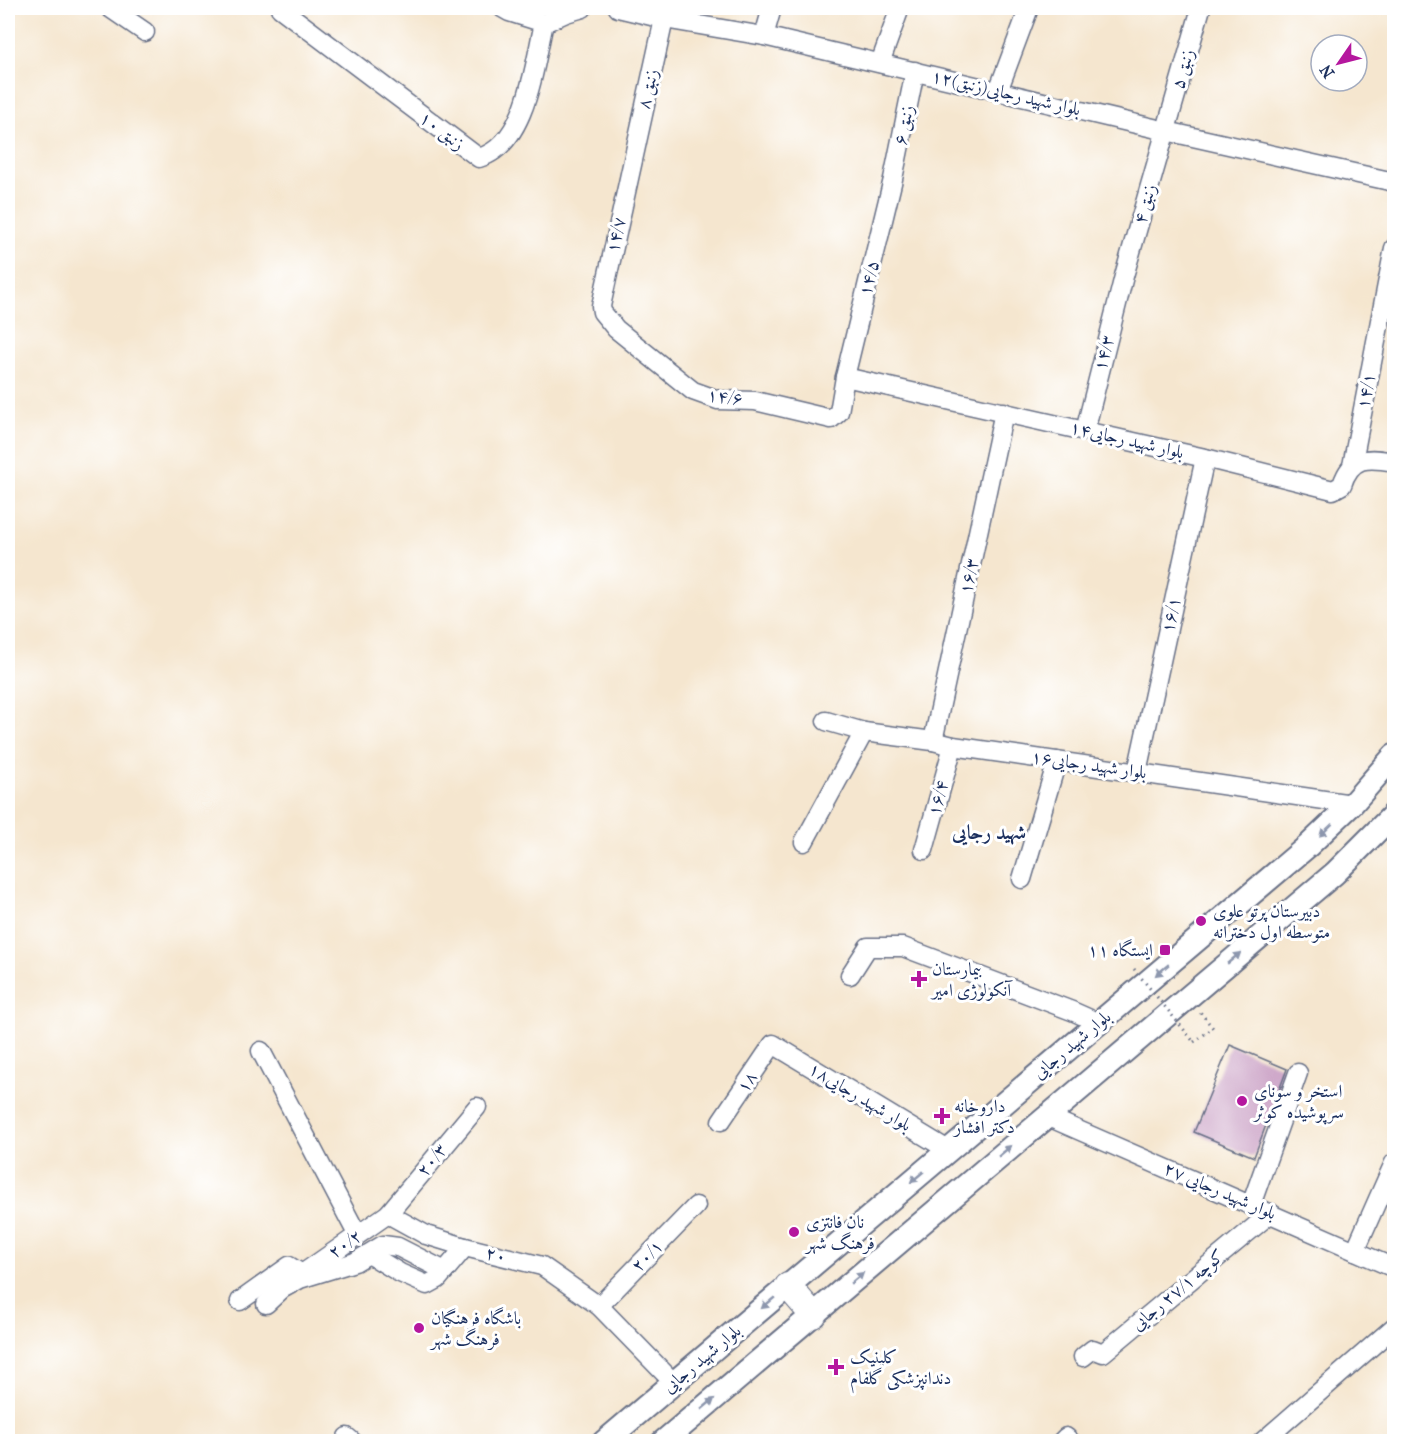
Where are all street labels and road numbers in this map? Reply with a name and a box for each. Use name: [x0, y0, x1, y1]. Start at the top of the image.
street label: زنبق ۵: [1167, 47, 1199, 91]
street label: ۱۲بلوار شهید رجایی(زنبق): [929, 66, 1083, 121]
street label: زنبق ۸: [633, 67, 663, 111]
street label: زنبق ۶: [890, 103, 918, 147]
street label: زنبق ۱۰: [415, 107, 469, 155]
street label: زنبق ۴: [1129, 182, 1161, 226]
street label: ۱۴/۷: [602, 215, 630, 255]
street label: ۱۴/۵: [854, 258, 884, 298]
street label: ۱۴/۳: [1089, 333, 1119, 373]
street label: ۱۴/۱: [1352, 371, 1380, 411]
street label: ۱۴/۶: [706, 384, 744, 410]
street label: بلوار شهید رجایی۱۴: [1068, 417, 1186, 464]
street label: ۱۶/۳: [955, 556, 983, 596]
street label: ۱۶/۱: [1157, 595, 1185, 635]
street label: بلوار شهید رجایی۱۶: [1030, 747, 1148, 784]
street label: ۱۶/۴: [923, 778, 953, 818]
street label: بلوار شهید رجایی: [1029, 1006, 1116, 1084]
street label: بلوار شهید رجایی۱۸: [804, 1058, 915, 1137]
street label: ۱۸: [732, 1067, 762, 1097]
street label: ۲۰/۳: [413, 1139, 451, 1181]
street label: ۲۷ بلوار شهید رجایی: [1160, 1158, 1279, 1225]
street label: ۲۰/۲: [324, 1225, 366, 1263]
street label: ۲۰/۱: [627, 1236, 667, 1276]
street label: ۲۰: [483, 1242, 509, 1268]
street label: کوچه ۲۷/۱ رجایی: [1127, 1245, 1230, 1337]
street label: بلوار شهید رجایی: [659, 1320, 746, 1398]

